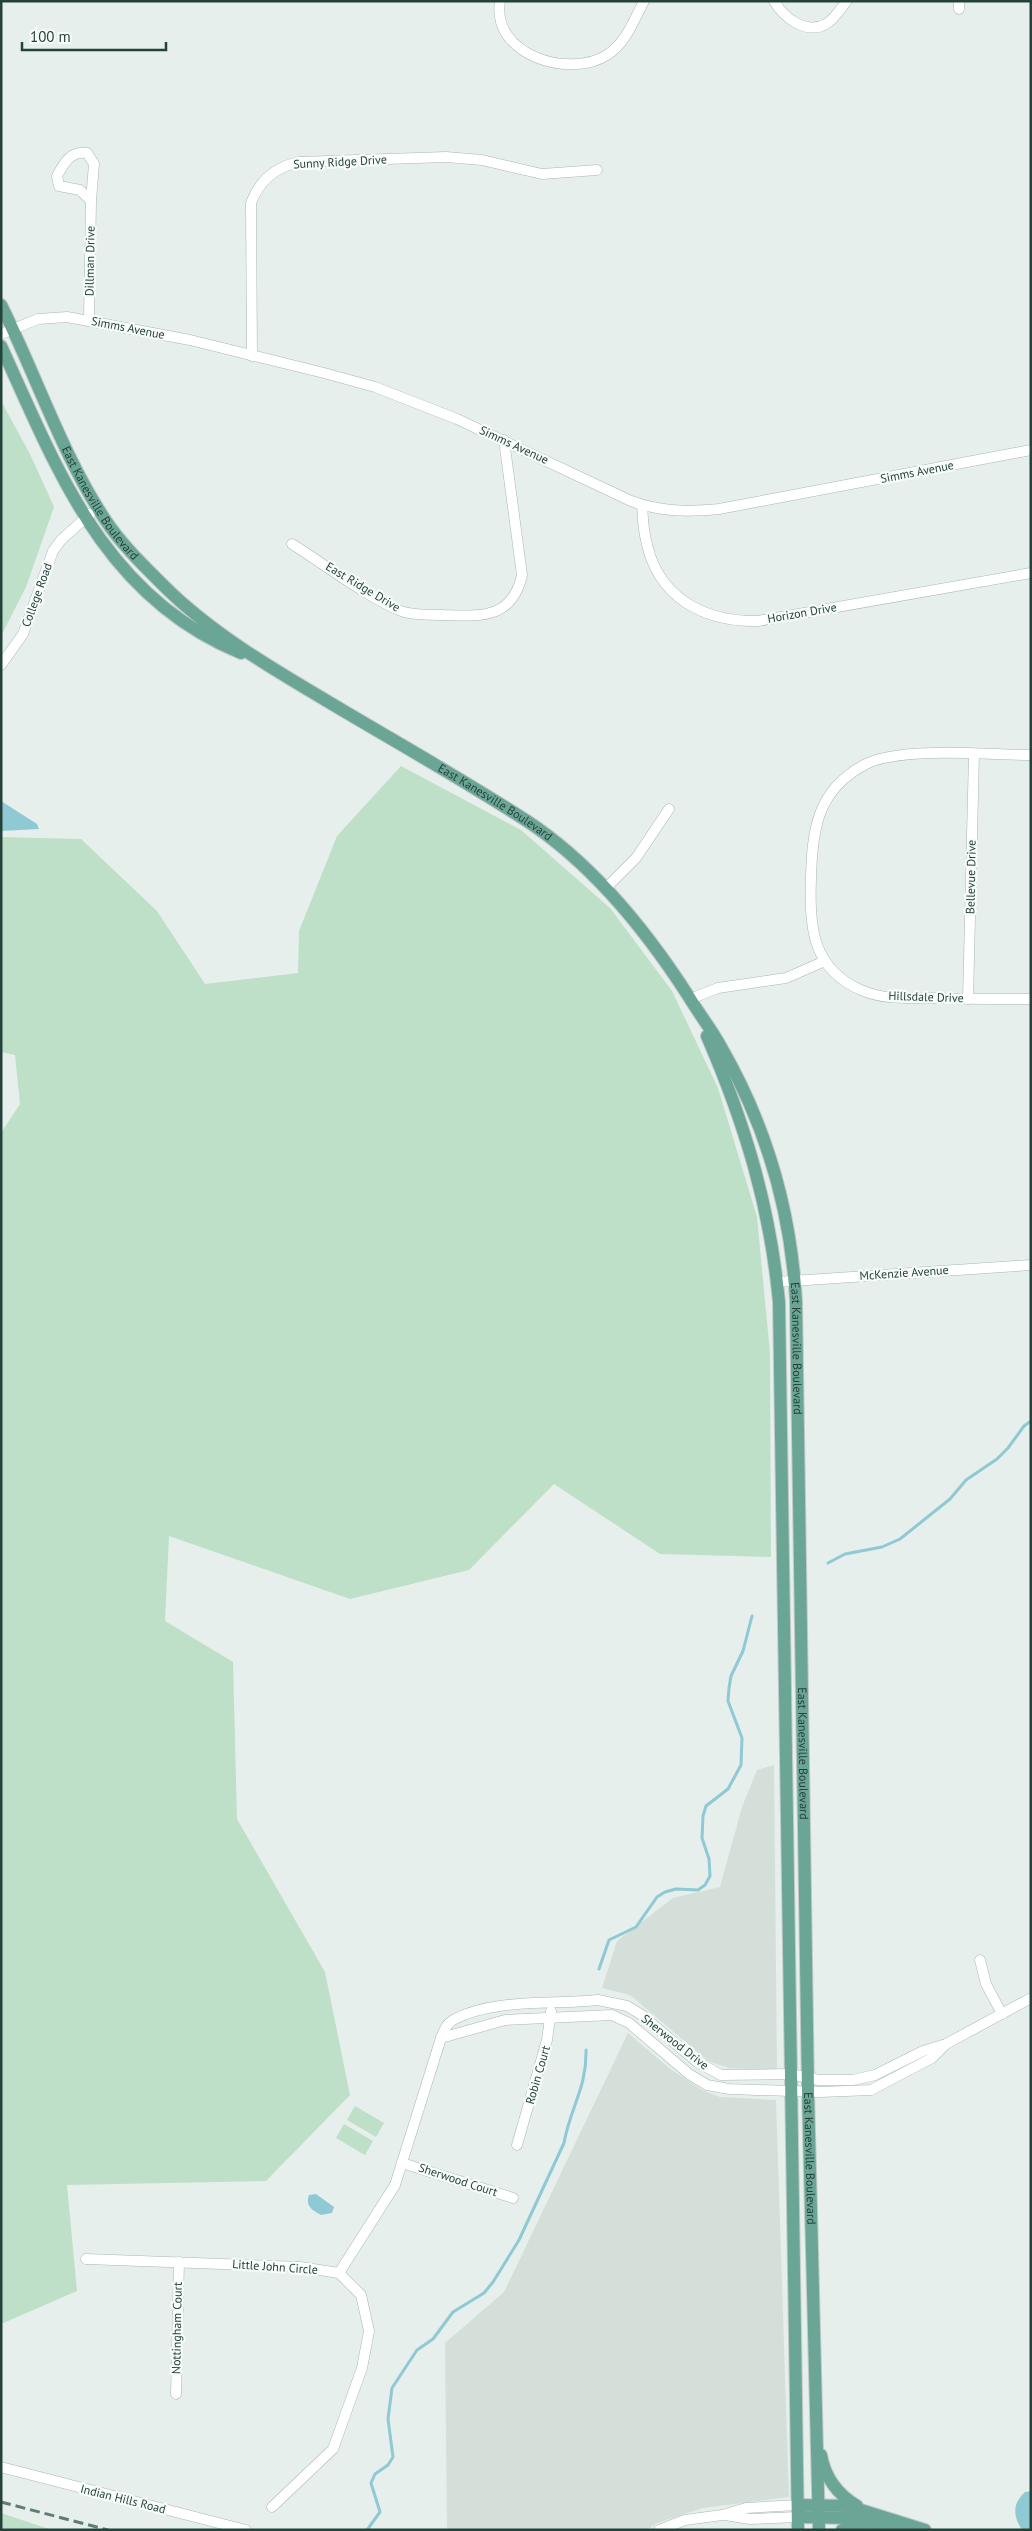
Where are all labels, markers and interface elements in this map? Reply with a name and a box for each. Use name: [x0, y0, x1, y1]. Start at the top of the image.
scale bar: [22, 20, 166, 52]
text: 100 m: [30, 27, 71, 46]
street label: Sunny Ridge Drive: [293, 152, 387, 171]
street label: Dillman Drive: [81, 226, 98, 296]
street label: Simms Avenue: [90, 313, 166, 342]
street label: Simms Avenue: [477, 422, 551, 467]
street label: East Kanesville Boulevard: [59, 444, 142, 563]
street label: Simms Avenue: [879, 457, 955, 486]
street label: East Ridge Drive: [323, 558, 403, 615]
street label: College Road: [18, 561, 55, 629]
street label: Horizon Drive: [766, 599, 838, 626]
street label: East Kanesville Boulevard: [436, 760, 556, 844]
street label: Bellevue Drive: [962, 840, 979, 914]
street label: Hillsdale Drive: [888, 988, 964, 1005]
street label: McKenzie Avenue: [859, 1262, 949, 1283]
street label: East Kanesville Boulevard: [788, 1282, 806, 1415]
street label: East Kanesville Boulevard: [795, 1687, 812, 1820]
street label: Sherwood Drive: [639, 2011, 712, 2073]
street label: Robin Court: [522, 2044, 553, 2106]
street label: East Kanesville Boulevard: [801, 2092, 819, 2225]
street label: Sherwood Court: [417, 2160, 500, 2199]
street label: Little John Circle: [232, 2256, 318, 2277]
street label: Nottingham Court: [168, 2282, 185, 2374]
street label: Indian Hills Road: [79, 2481, 167, 2516]

